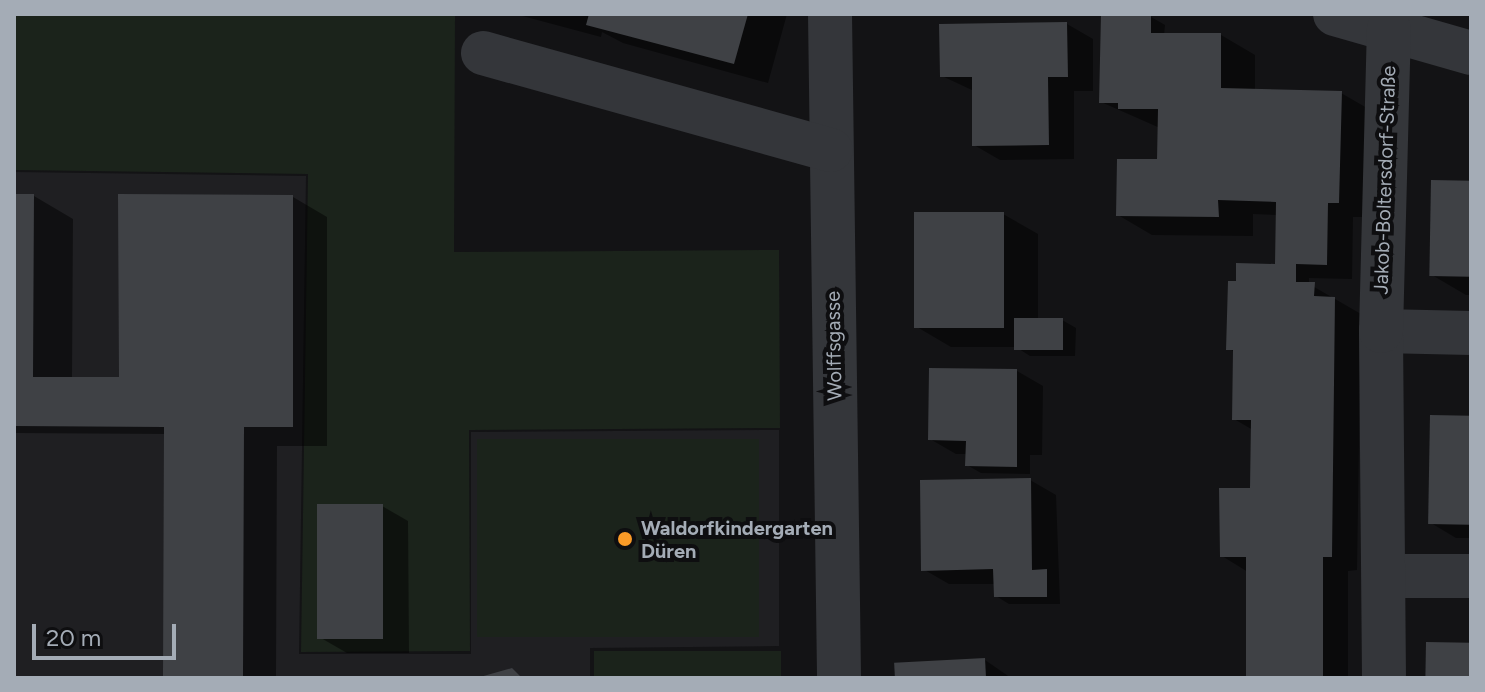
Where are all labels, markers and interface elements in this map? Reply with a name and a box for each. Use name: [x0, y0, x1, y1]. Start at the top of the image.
street label: Jakob-Boltersdorf-Straße: [1369, 65, 1401, 295]
street label: Wolffsgasse: [821, 291, 847, 401]
place label: Waldorfkindergarten Düren: [641, 516, 833, 563]
marker: Waldorfkindergarten Düren: [616, 530, 634, 548]
scale bar: [36, 608, 180, 658]
text: 20 m: [46, 623, 101, 652]

